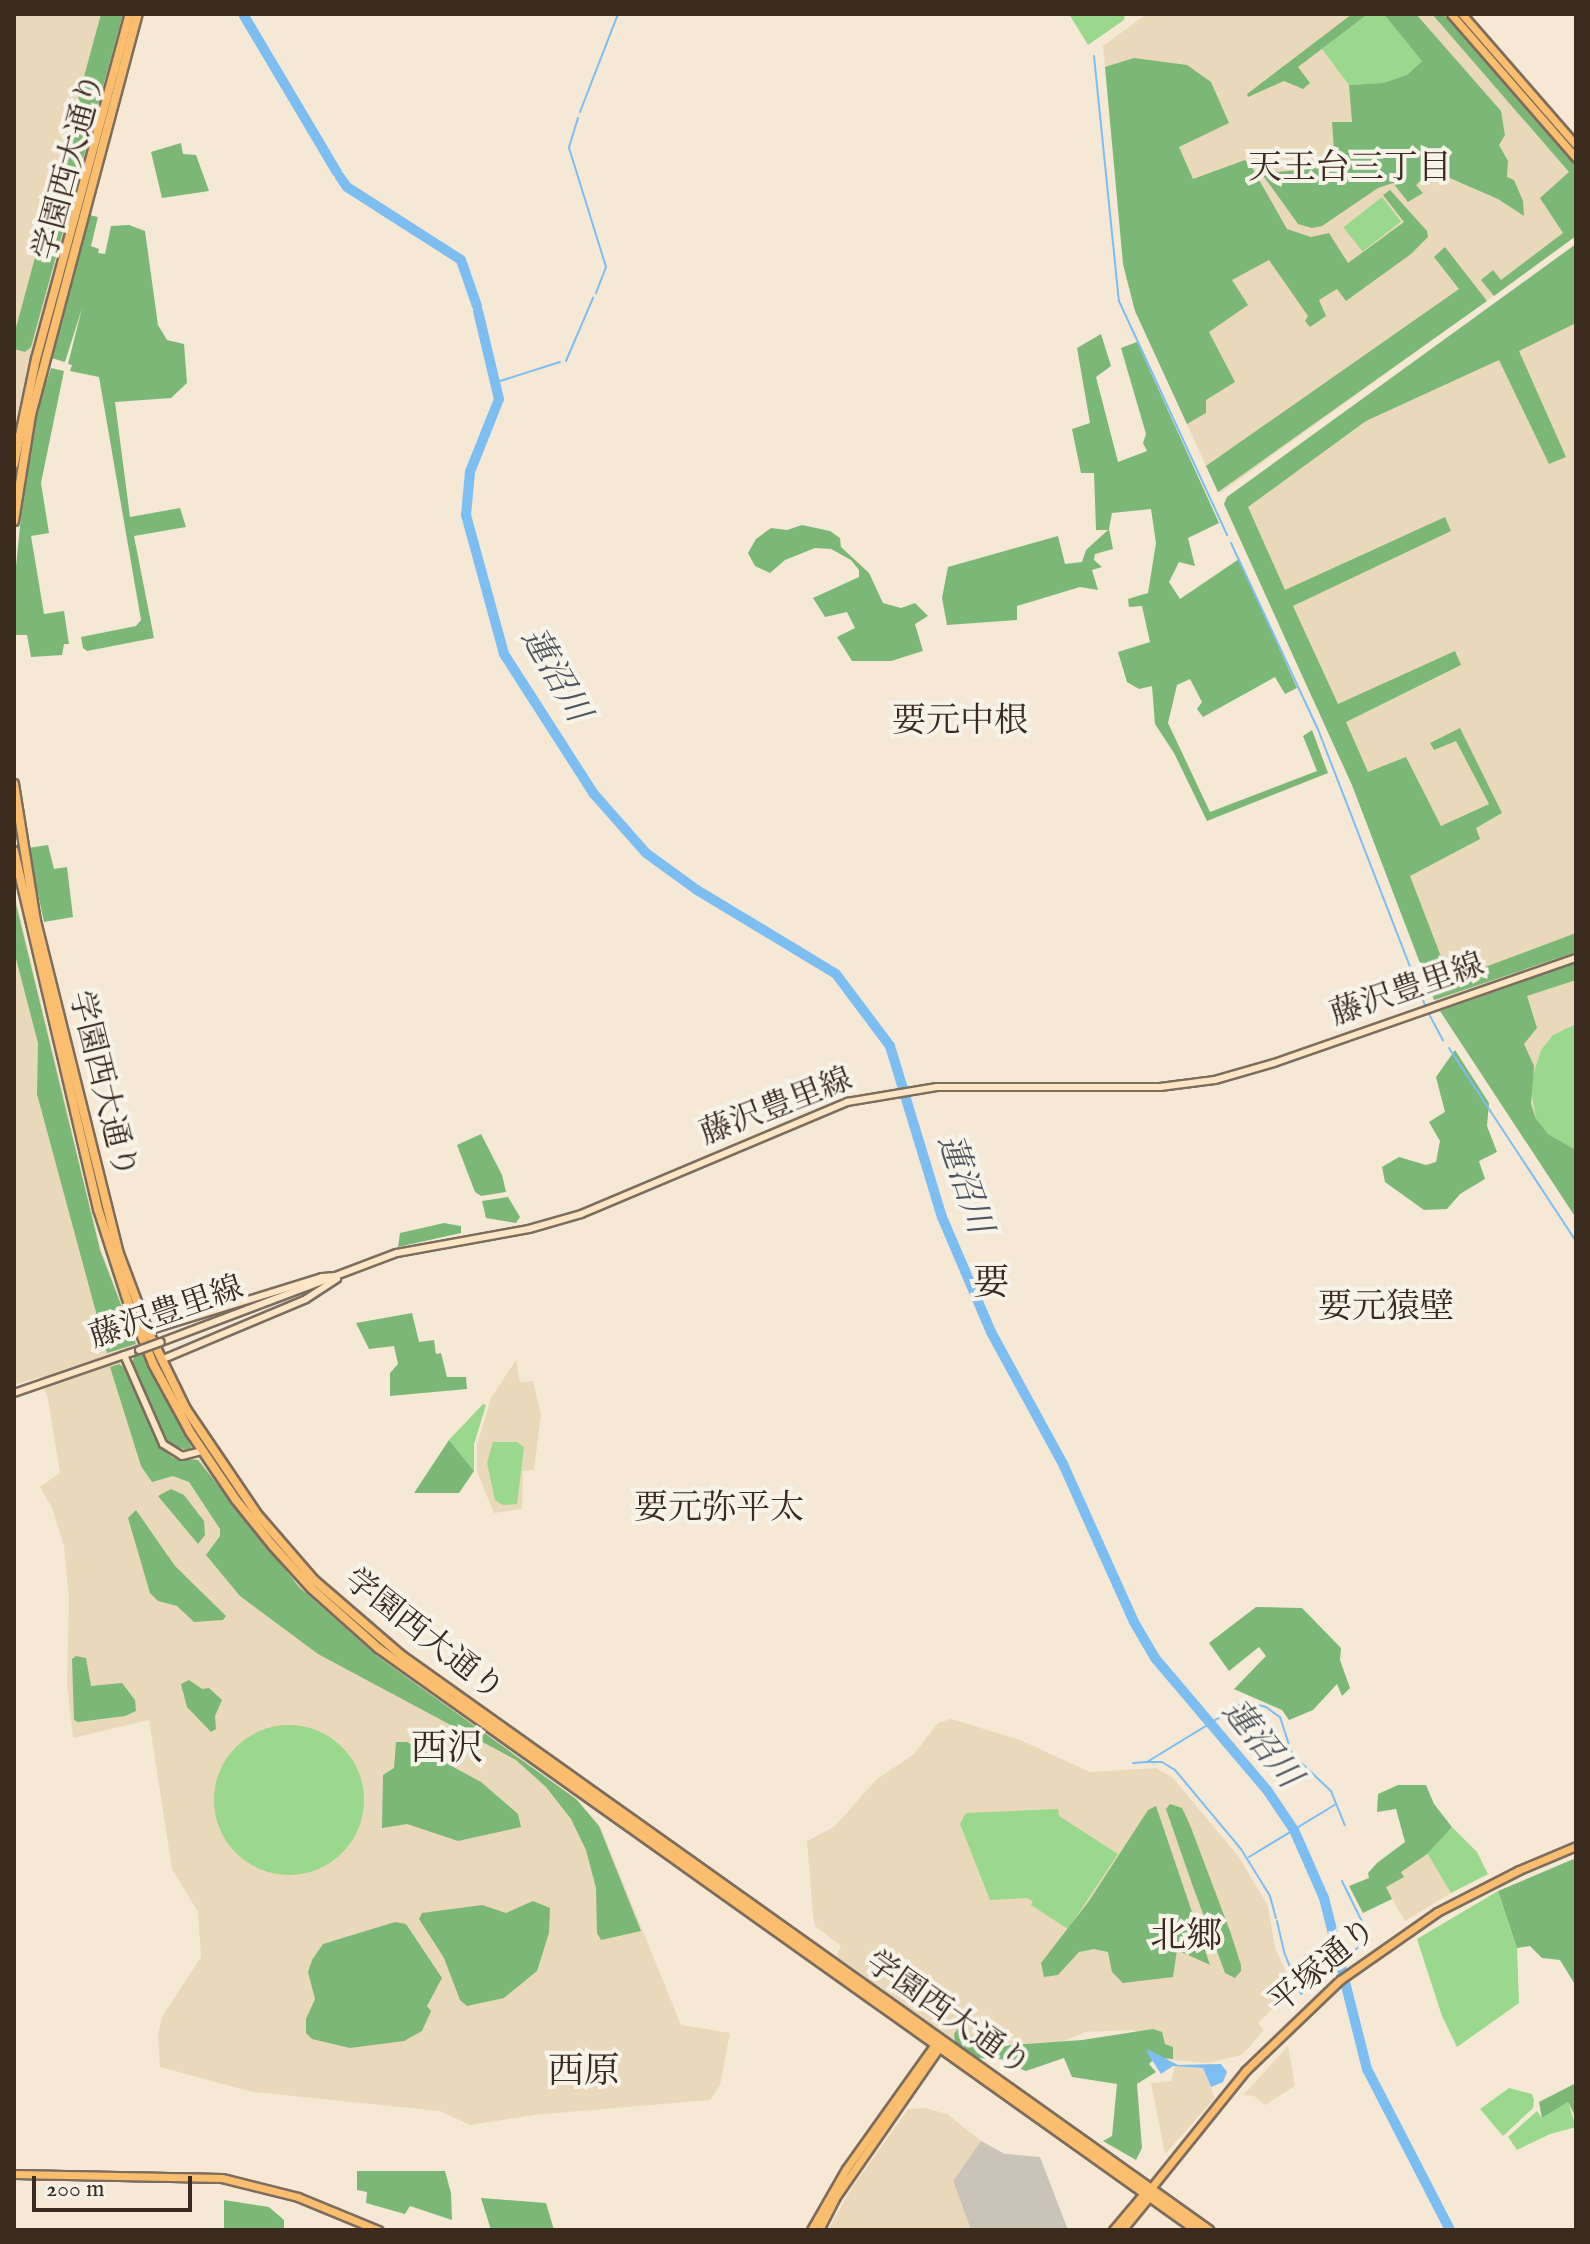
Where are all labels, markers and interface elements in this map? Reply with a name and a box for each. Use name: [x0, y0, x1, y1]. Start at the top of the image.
street label: 学園西大通り: [28, 69, 114, 265]
district label: 天王台三丁目: [1248, 149, 1452, 189]
water label: 蓮沼川: [512, 621, 598, 729]
district label: 要元中根: [892, 702, 1028, 742]
street label: 藤沢豊里線: [1326, 947, 1490, 1035]
street label: 学園西大通り: [59, 987, 143, 1183]
street label: 藤沢豊里線: [695, 1061, 859, 1155]
water label: 蓮沼川: [928, 1129, 1000, 1239]
district label: 要: [973, 1263, 1009, 1307]
street label: 藤沢豊里線: [85, 1270, 249, 1358]
district label: 要元猿壁: [1318, 1288, 1454, 1328]
district label: 要元弥平太: [634, 1489, 804, 1529]
street label: 学園西大通り: [336, 1562, 510, 1710]
water label: 蓮沼川: [1213, 1692, 1309, 1796]
district label: 西沢: [411, 1728, 483, 1772]
street label: 平塚通り: [1263, 1911, 1385, 2023]
district label: 北郷: [1150, 1916, 1222, 1960]
street label: 学園西大通り: [857, 1944, 1037, 2086]
district label: 西原: [548, 2051, 620, 2095]
scale bar: [36, 2160, 196, 2210]
text: 200 m: [46, 2174, 105, 2205]

